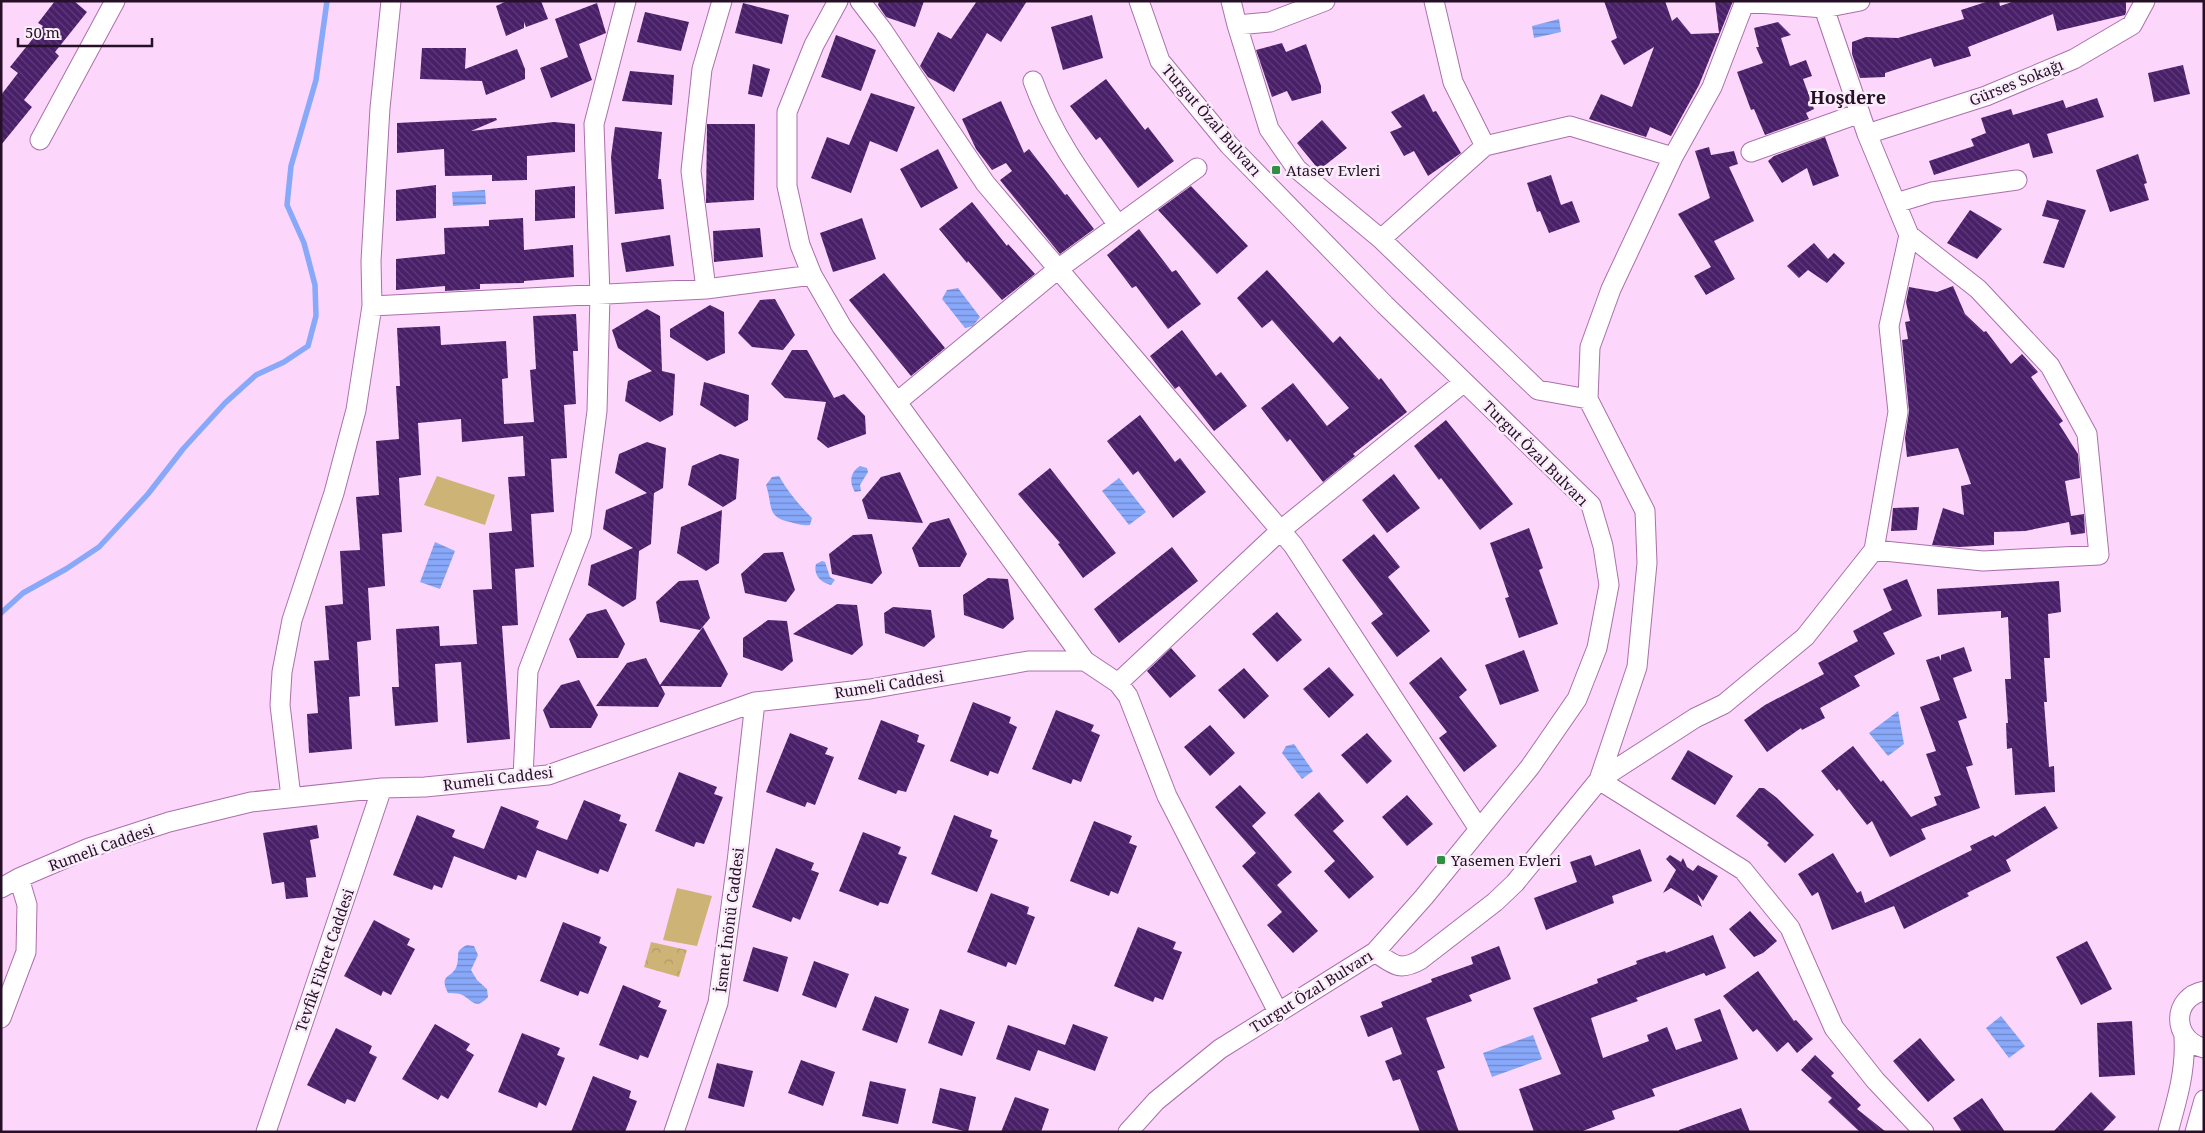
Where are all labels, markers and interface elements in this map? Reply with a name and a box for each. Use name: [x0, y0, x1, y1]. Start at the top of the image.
scale bar: [18, 15, 151, 47]
text: 50 m: [25, 22, 60, 42]
street label: Gürses Sokağı: [1966, 54, 2066, 110]
street label: Turgut Özal Bulvarı: [1158, 60, 1266, 180]
district label: Hoşdere: [1810, 85, 1886, 109]
place label: Atasev Evleri: [1286, 160, 1380, 180]
marker: Atasev Evleri: [1270, 164, 1282, 176]
street label: Turgut Özal Bulvarı: [1479, 396, 1593, 510]
street label: Rumeli Caddesi: [833, 665, 945, 703]
street label: Rumeli Caddesi: [442, 761, 554, 795]
street label: Rumeli Caddesi: [46, 819, 157, 875]
street label: İsmet İnönü Caddesi: [710, 846, 748, 994]
place label: Yasemen Evleri: [1450, 850, 1561, 870]
marker: Yasemen Evleri: [1435, 854, 1447, 866]
street label: Tevfik Fikret Caddesi: [290, 886, 358, 1034]
street label: Turgut Özal Bulvarı: [1246, 945, 1376, 1037]

